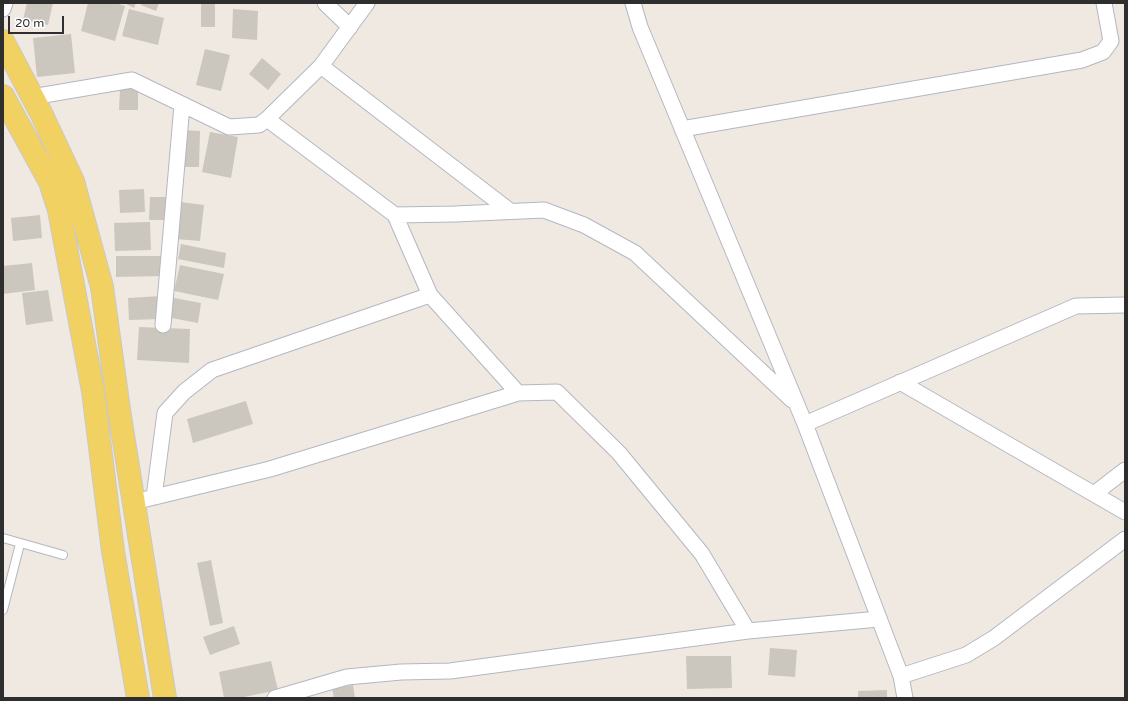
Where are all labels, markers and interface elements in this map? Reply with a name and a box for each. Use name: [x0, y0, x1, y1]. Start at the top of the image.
scale bar: [10, 8, 66, 34]
text: 20 m: [15, 16, 44, 30]

